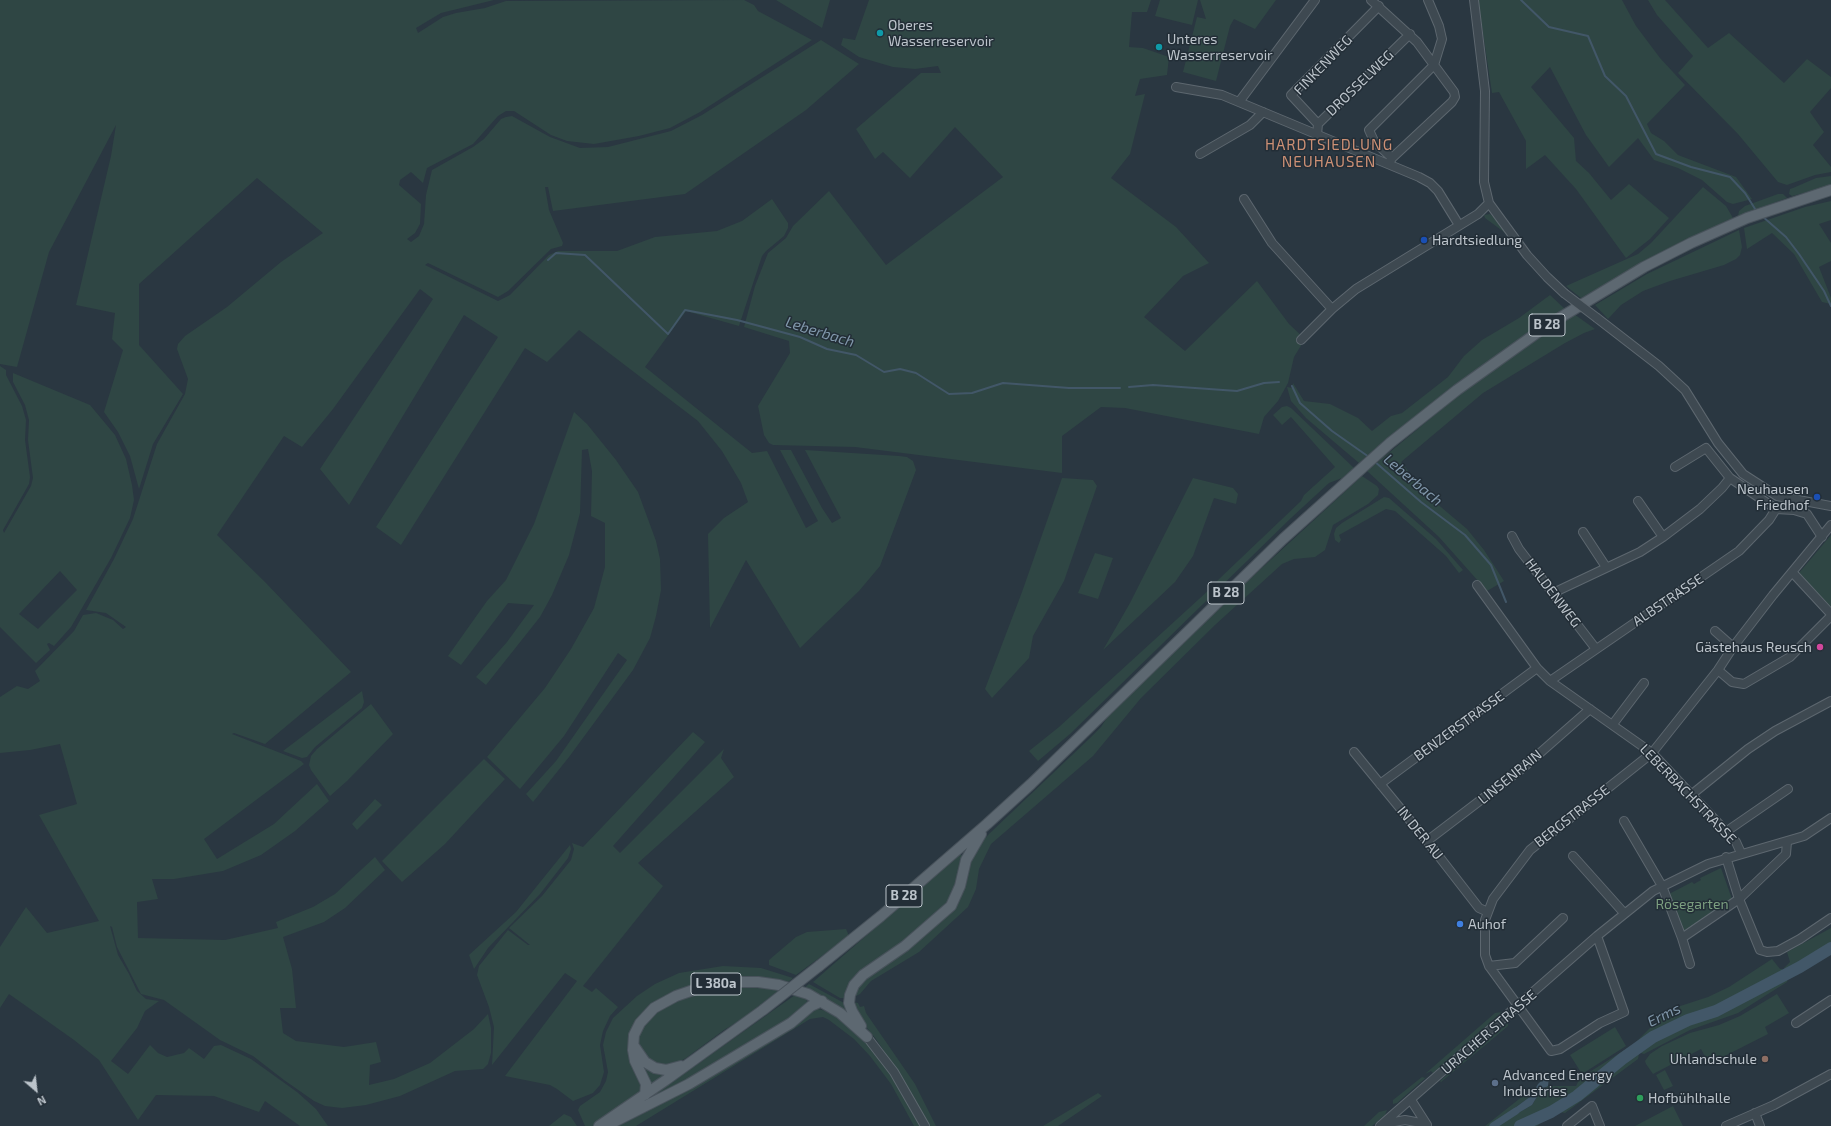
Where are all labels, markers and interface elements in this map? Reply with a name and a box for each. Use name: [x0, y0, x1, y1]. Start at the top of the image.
place label: Oberes Wasserreservoir: [888, 17, 994, 50]
marker: Oberes Wasserreservoir: [875, 28, 885, 38]
place label: Unteres Wasserreservoir: [1167, 31, 1273, 64]
street label: FINKENWEG: [1290, 32, 1356, 98]
marker: Unteres Wasserreservoir: [1154, 42, 1164, 52]
street label: DROSSELWEG: [1323, 47, 1397, 119]
district label: HARDTSIEDLUNG NEUHAUSEN: [1265, 136, 1393, 171]
place label: Hardtsiedlung: [1432, 232, 1522, 248]
marker: Hardtsiedlung: [1419, 235, 1429, 245]
water label: Leberbach: [783, 313, 857, 351]
road number: B 28: [1529, 314, 1565, 336]
water label: Leberbach: [1380, 450, 1446, 510]
place label: Neuhausen Friedhof: [1737, 481, 1809, 514]
marker: Neuhausen Friedhof: [1812, 492, 1822, 502]
street label: HALDENWEG: [1522, 555, 1584, 631]
street label: ALBSTRASSE: [1630, 570, 1706, 630]
road number: B 28: [1208, 582, 1244, 604]
place label: Gästehaus Reusch: [1695, 639, 1812, 655]
marker: Gästehaus Reusch: [1815, 642, 1825, 652]
street label: BENZERSTRASSE: [1410, 688, 1508, 764]
street label: LEBERBACHSTRASSE: [1636, 741, 1740, 847]
street label: LINSENRAIN: [1475, 746, 1545, 808]
street label: BERGSTRASSE: [1531, 781, 1613, 851]
street label: IN DER AU: [1393, 803, 1447, 863]
road number: B 28: [886, 885, 922, 907]
park label: Rösegarten: [1655, 896, 1729, 912]
place label: Auhof: [1468, 916, 1506, 932]
marker: Auhof: [1455, 919, 1465, 929]
road number: L 380a: [691, 973, 741, 995]
street label: URACHER STRASSE: [1438, 986, 1540, 1078]
water label: Erms: [1644, 999, 1684, 1031]
place label: Uhlandschule: [1670, 1051, 1757, 1067]
marker: Uhlandschule: [1760, 1054, 1770, 1064]
place label: Advanced Energy Industries: [1503, 1067, 1613, 1100]
north arrow: [16, 1070, 56, 1110]
marker: Advanced Energy Industries: [1490, 1078, 1500, 1088]
place label: Hofbühlhalle: [1648, 1090, 1731, 1106]
text: N: [35, 1093, 48, 1109]
marker: Hofbühlhalle: [1635, 1093, 1645, 1103]

